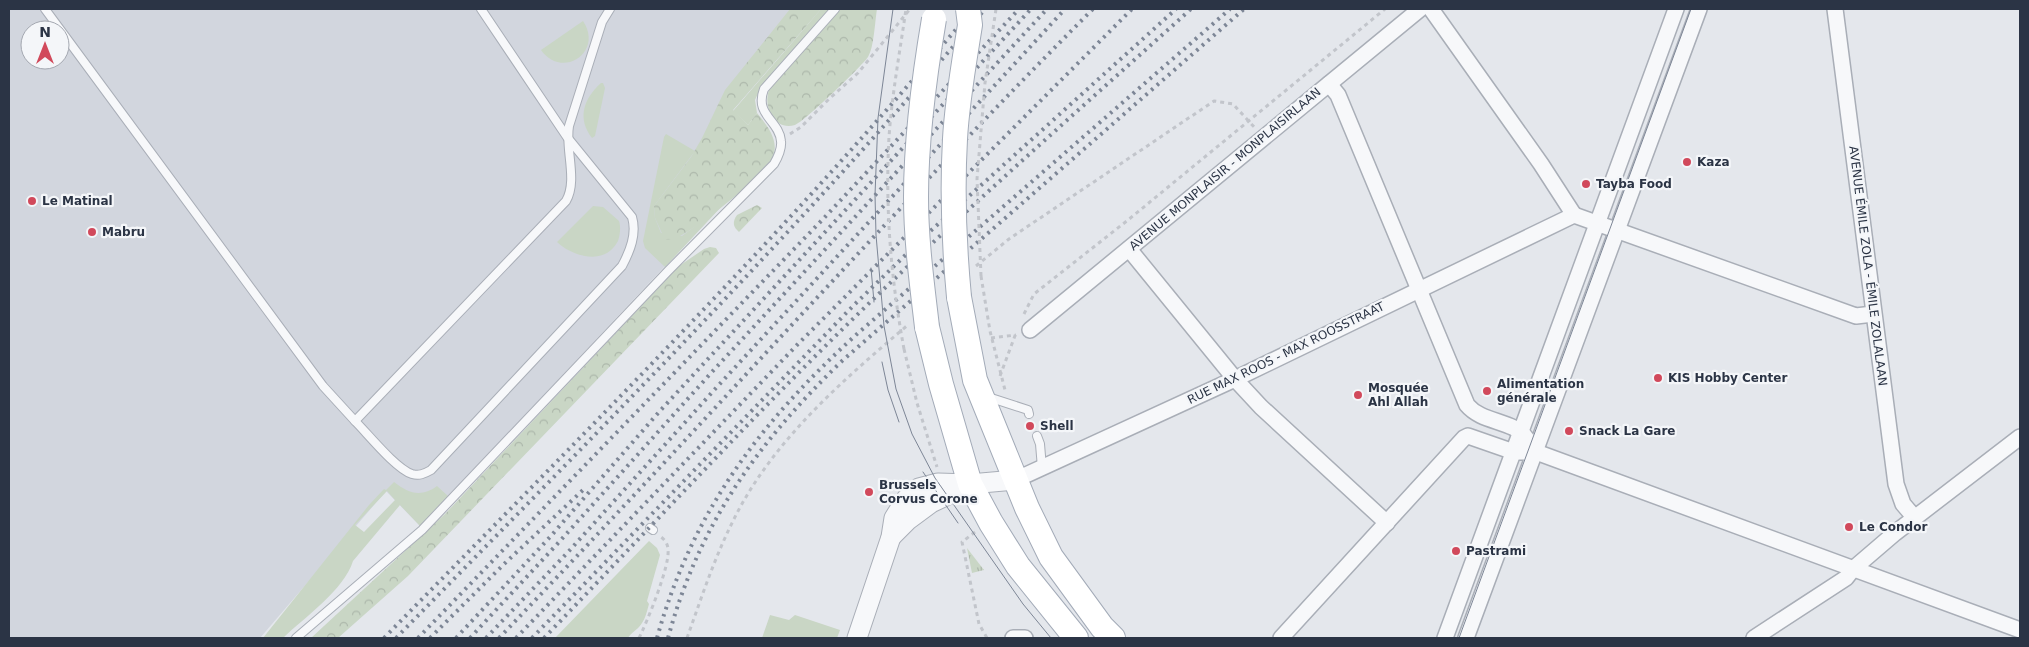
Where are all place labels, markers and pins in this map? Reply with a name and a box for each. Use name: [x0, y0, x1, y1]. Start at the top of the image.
place label: Kaza: [1697, 155, 1729, 169]
marker: Kaza: [1681, 156, 1693, 168]
place label: Tayba Food: [1596, 177, 1672, 191]
marker: Tayba Food: [1580, 178, 1592, 190]
place label: Le Matinal: [42, 194, 113, 208]
marker: Le Matinal: [26, 195, 38, 207]
place label: Mabru: [102, 225, 145, 239]
marker: Mabru: [86, 226, 98, 238]
place label: KIS Hobby Center: [1668, 371, 1787, 385]
marker: KIS Hobby Center: [1652, 372, 1664, 384]
place label: Alimentation générale: [1497, 377, 1584, 405]
place label: Mosquée Ahl Allah: [1368, 381, 1429, 409]
marker: Alimentation générale: [1481, 385, 1493, 397]
marker: Mosquée Ahl Allah: [1352, 389, 1364, 401]
place label: Shell: [1040, 419, 1074, 433]
marker: Shell: [1024, 420, 1036, 432]
place label: Snack La Gare: [1579, 424, 1675, 438]
marker: Snack La Gare: [1563, 425, 1575, 437]
place label: Brussels Corvus Corone: [879, 478, 978, 506]
marker: Brussels Corvus Corone: [863, 486, 875, 498]
place label: Le Condor: [1859, 520, 1927, 534]
marker: Le Condor: [1843, 521, 1855, 533]
place label: Pastrami: [1466, 544, 1526, 558]
marker: Pastrami: [1450, 545, 1462, 557]

